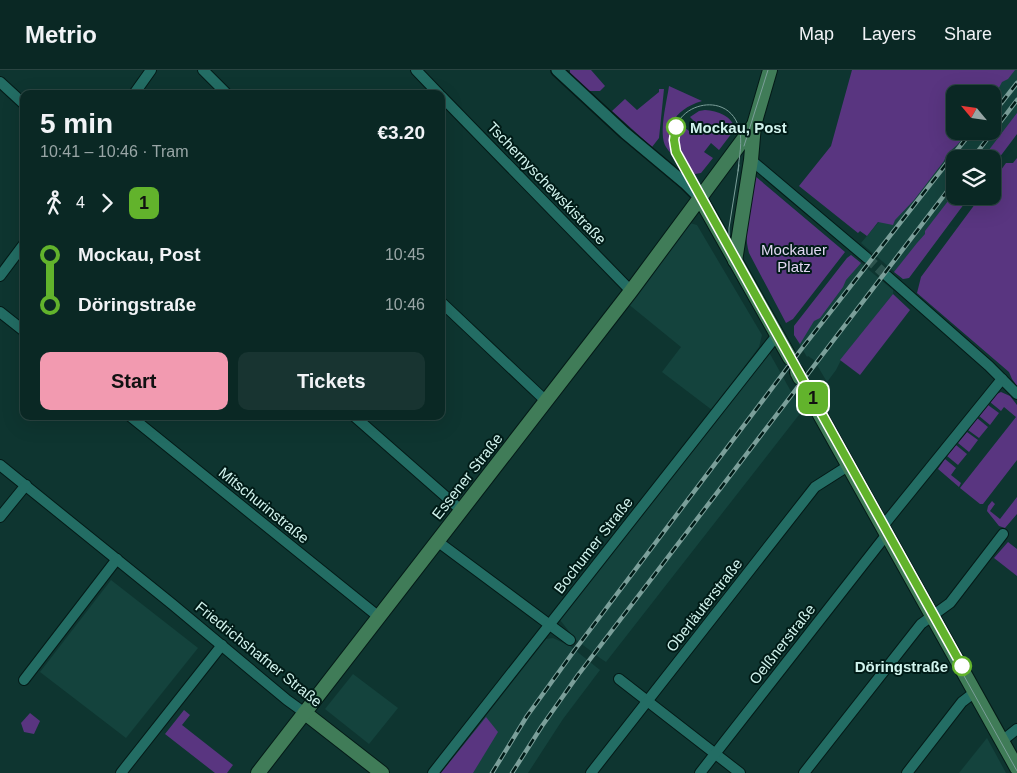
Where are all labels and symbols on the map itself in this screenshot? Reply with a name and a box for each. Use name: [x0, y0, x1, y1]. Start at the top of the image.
north arrow: [946, 85, 1001, 140]
marker: Mockau, Post: [666, 117, 686, 137]
street label: Tschernyschewskistraße: [484, 118, 610, 248]
place label: Mockau, Post: [690, 119, 787, 136]
park label: Mockauer Platz: [761, 241, 827, 275]
line badge: 1: [797, 382, 829, 414]
street label: Essener Straße: [428, 430, 506, 522]
street label: Mitschurinstraße: [216, 464, 312, 546]
street label: Bochumer Straße: [550, 493, 636, 597]
street label: Oberläuterstraße: [662, 555, 746, 655]
street label: Friedrichshafner Straße: [192, 598, 326, 710]
street label: Oelßnerstraße: [746, 601, 818, 687]
marker: Döringstraße: [952, 656, 972, 676]
place label: Döringstraße: [855, 658, 948, 675]

